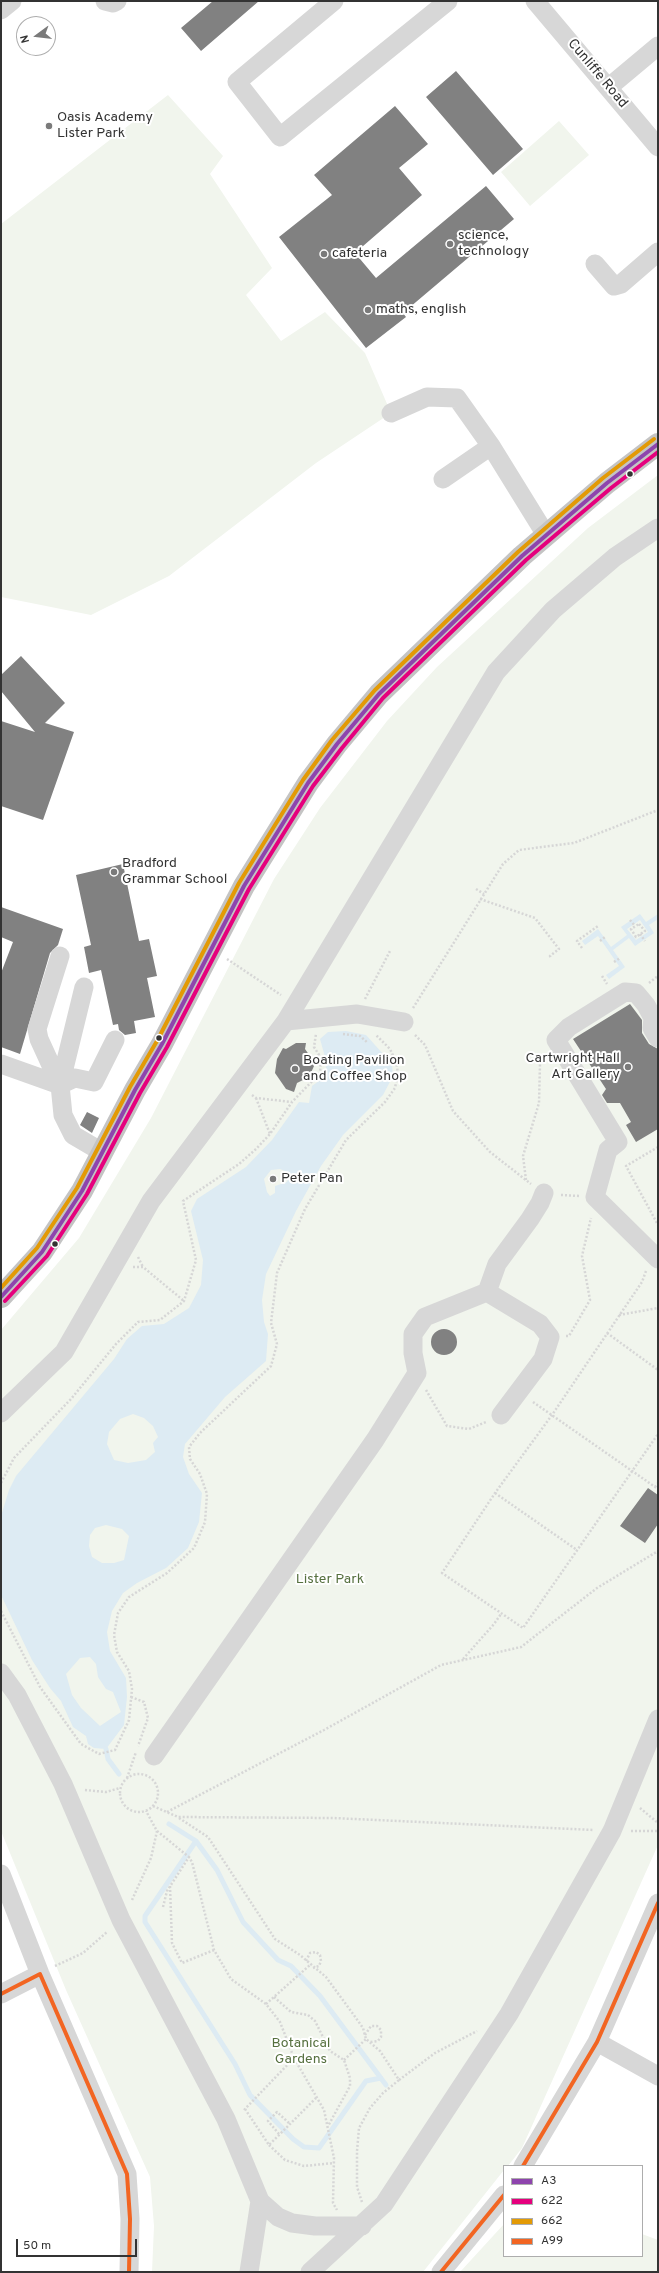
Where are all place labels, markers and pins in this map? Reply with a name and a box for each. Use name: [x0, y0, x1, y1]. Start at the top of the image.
place label: Oasis Academy Lister Park: [57, 110, 153, 142]
marker: Oasis Academy Lister Park: [44, 121, 54, 131]
place label: science, technology: [458, 228, 529, 260]
marker: science, technology: [445, 239, 455, 249]
place label: cafeteria: [332, 246, 387, 262]
marker: cafeteria: [319, 249, 329, 259]
place label: maths, english: [376, 302, 466, 318]
marker: maths, english: [363, 305, 373, 315]
unlabelled marker: [625, 469, 635, 479]
place label: Bradford Grammar School: [122, 856, 227, 888]
marker: Bradford Grammar School: [109, 867, 119, 877]
unlabelled marker: [154, 1033, 164, 1043]
place label: Cartwright Hall Art Gallery: [526, 1051, 620, 1084]
place label: Boating Pavilion and Coffee Shop: [303, 1053, 407, 1086]
marker: Cartwright Hall Art Gallery: [623, 1062, 633, 1072]
marker: Boating Pavilion and Coffee Shop: [290, 1064, 300, 1074]
place label: Peter Pan: [281, 1171, 343, 1187]
marker: Peter Pan: [268, 1174, 278, 1184]
unlabelled marker: [50, 1239, 60, 1249]

